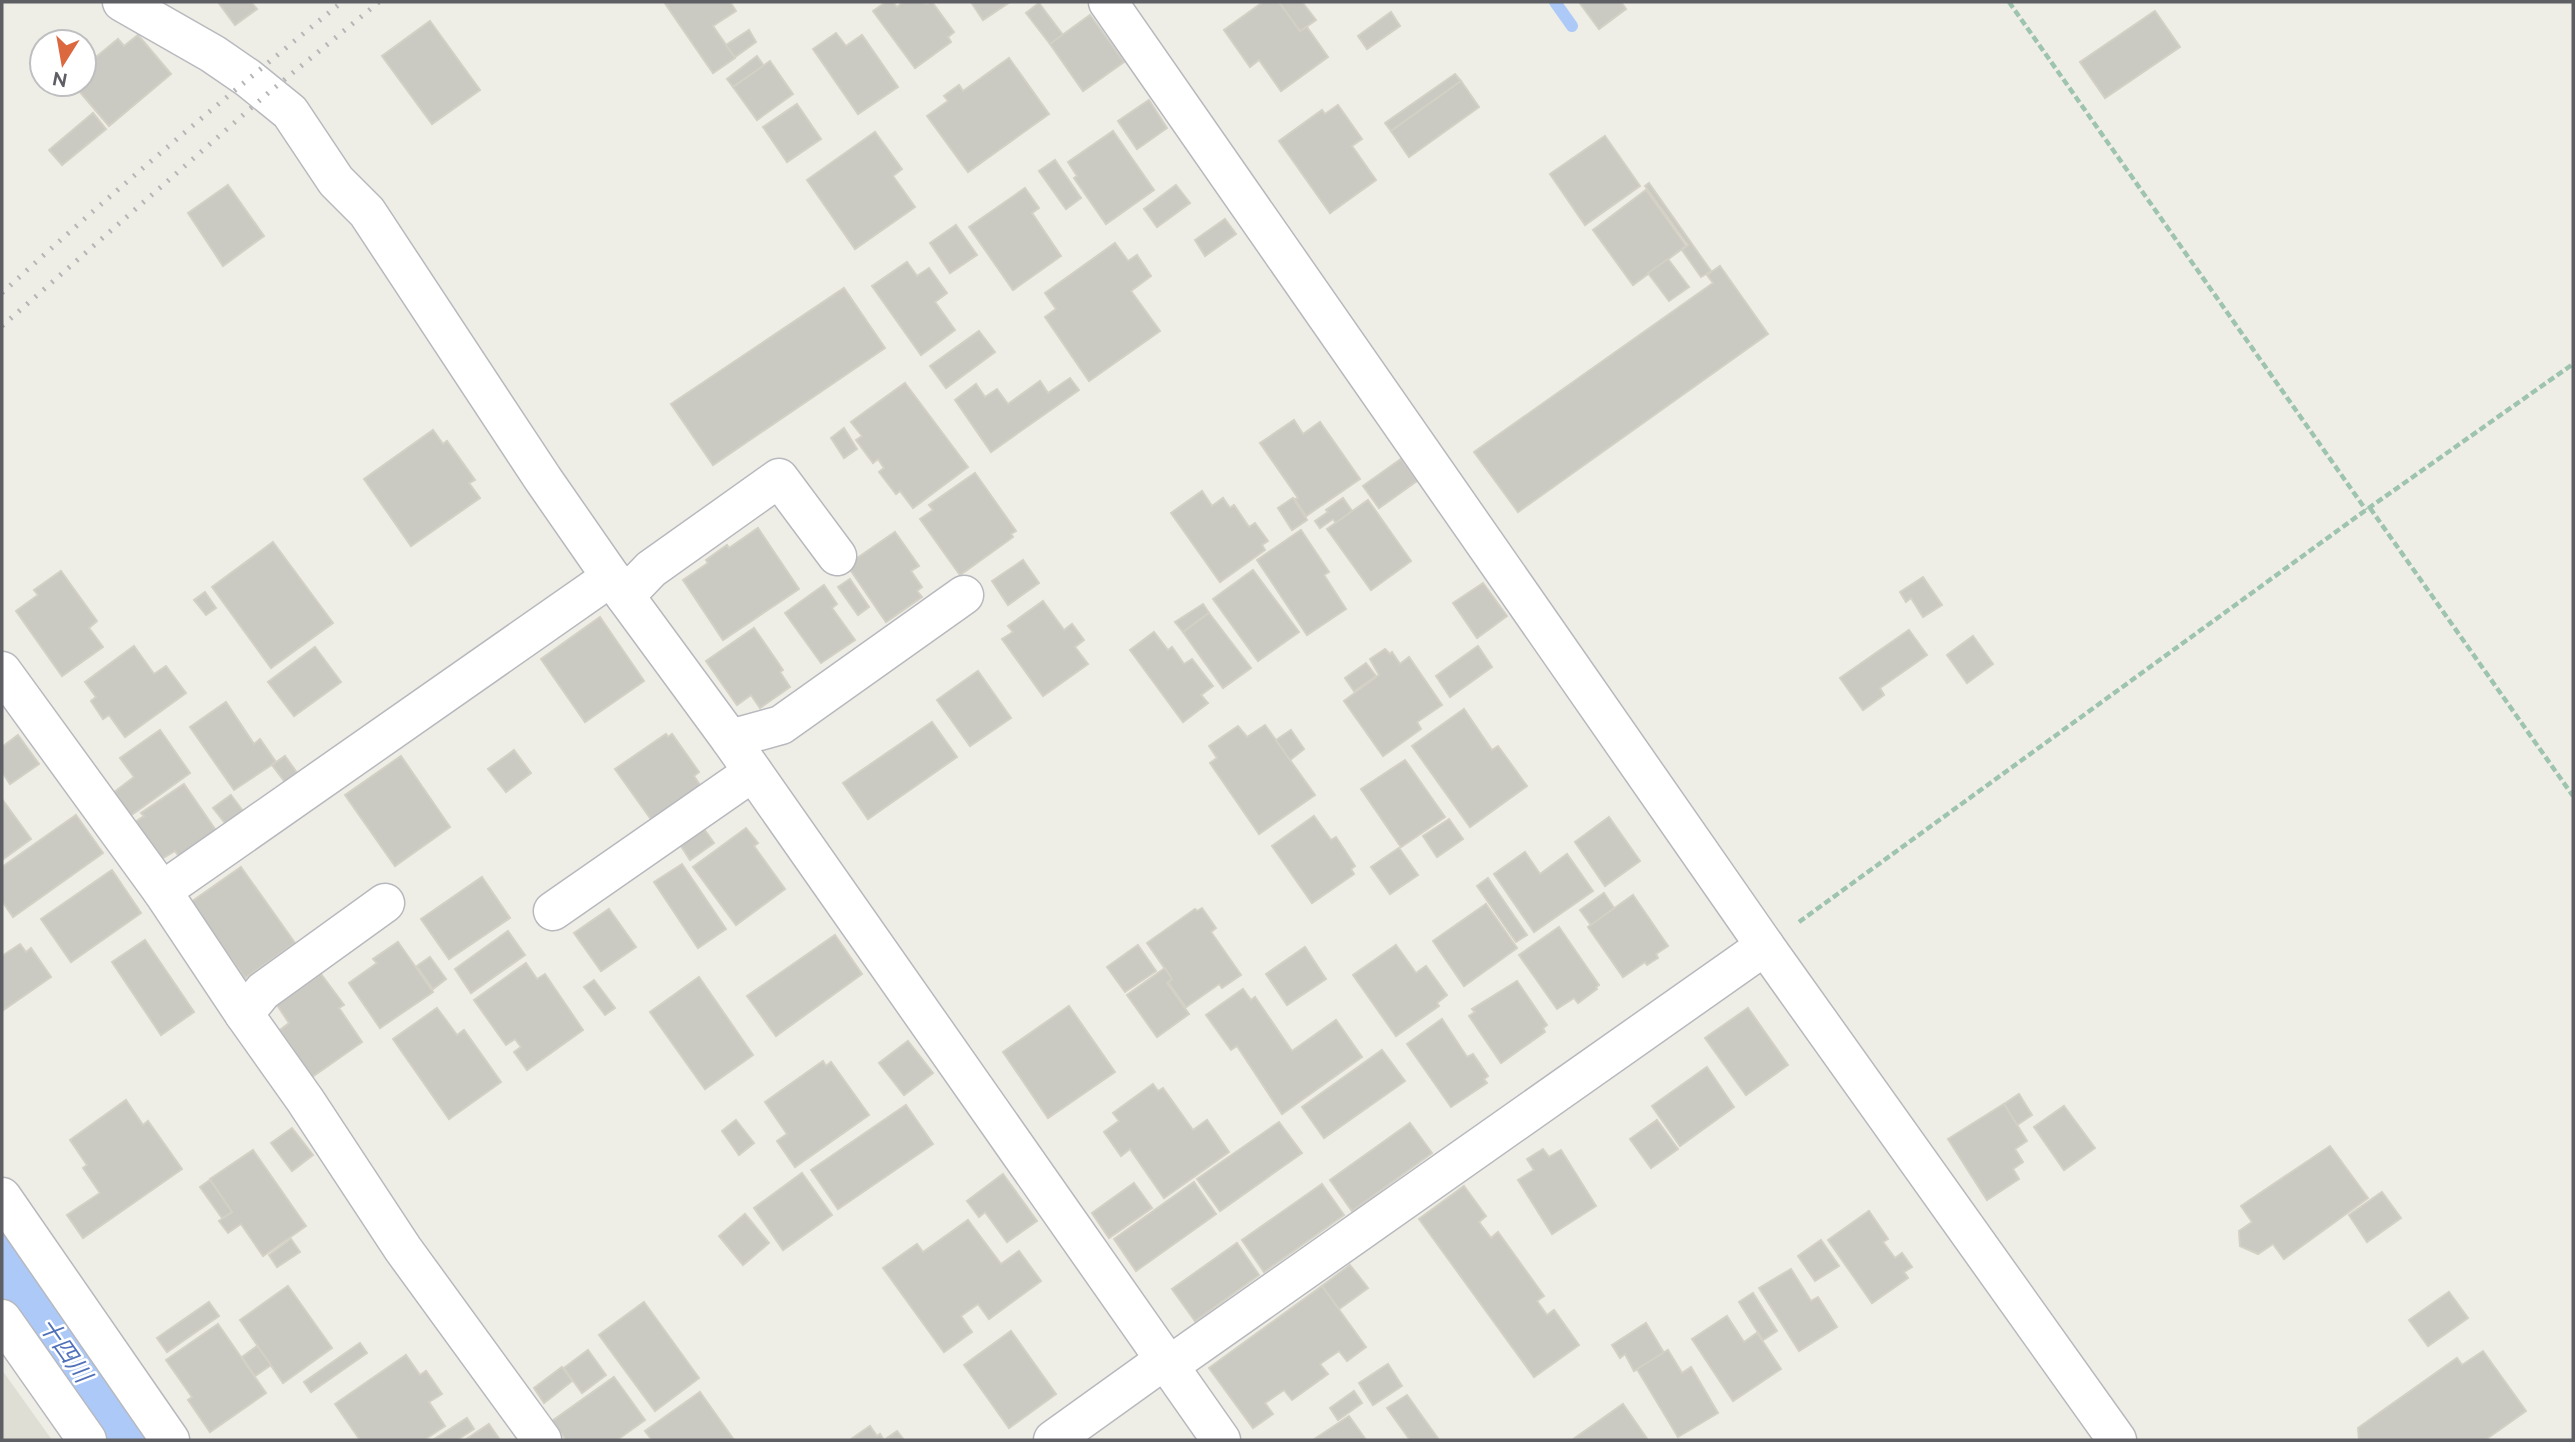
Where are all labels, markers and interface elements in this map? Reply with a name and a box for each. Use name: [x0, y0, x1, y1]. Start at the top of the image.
north arrow: [28, 28, 98, 98]
text: N: [51, 68, 69, 92]
water label: 十四川: [33, 1312, 100, 1390]

